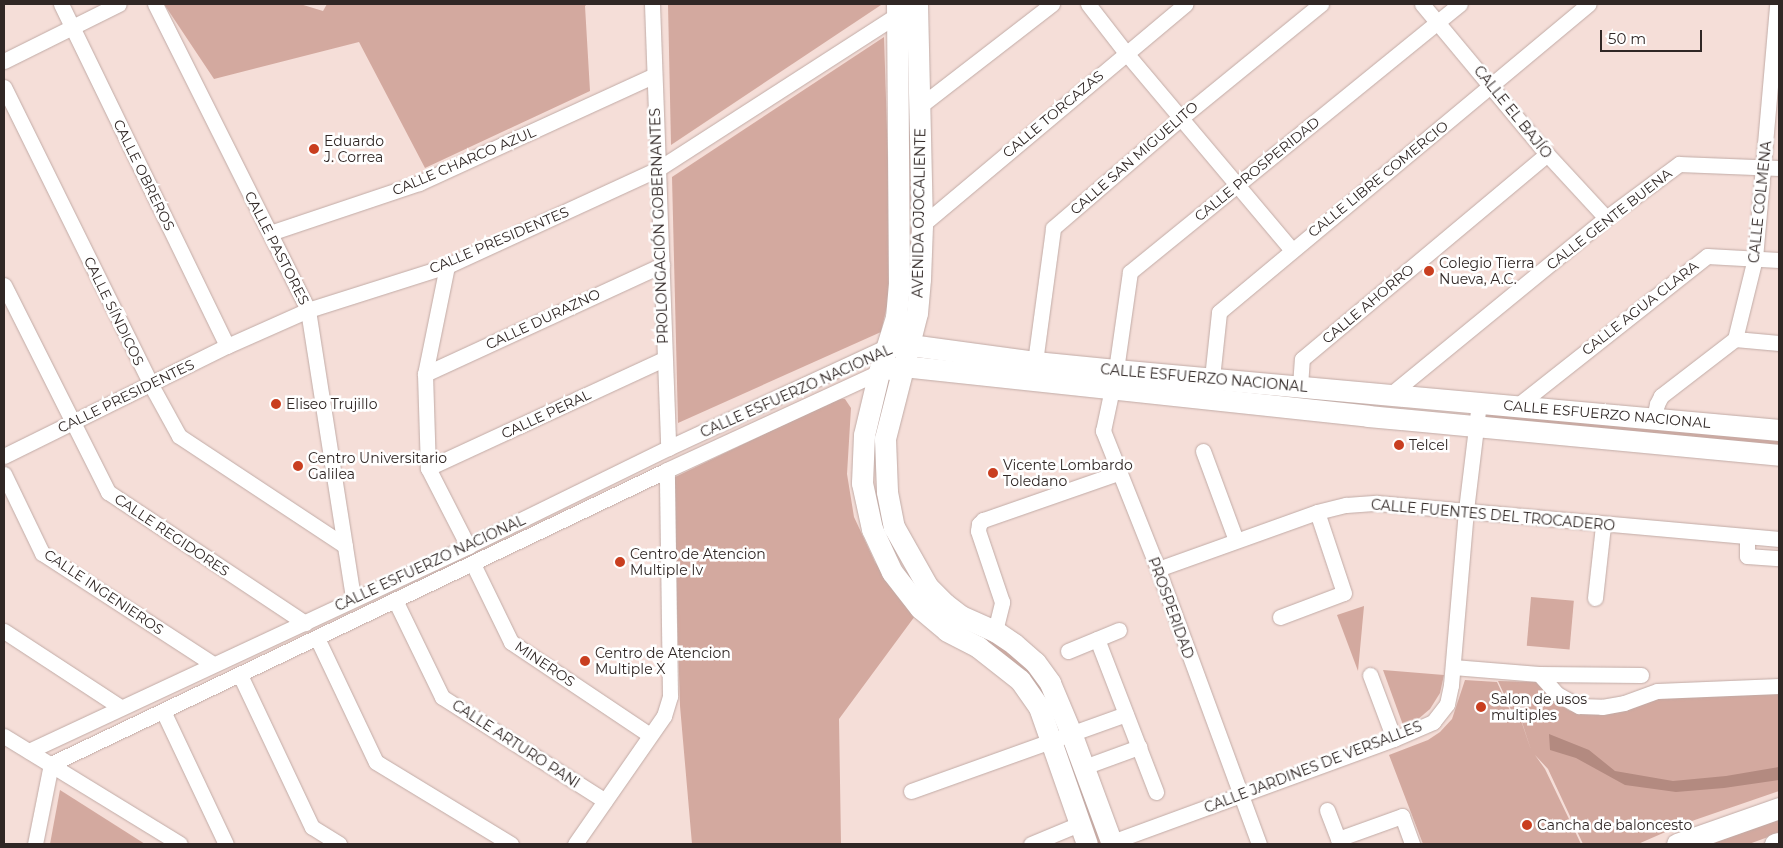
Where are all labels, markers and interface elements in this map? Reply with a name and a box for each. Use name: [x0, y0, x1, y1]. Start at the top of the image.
scale bar: [1603, 20, 1706, 52]
text: 50 m: [1608, 29, 1646, 48]
street label: CALLE EL BAJÍO: [1471, 62, 1555, 162]
street label: CALLE TORCAZAS: [999, 67, 1107, 161]
street label: CALLE SAN MIGUELITO: [1067, 98, 1201, 218]
street label: PROLONGACIÓN GOBERNANTES: [646, 108, 672, 344]
street label: CALLE PROSPERIDAD: [1191, 113, 1323, 225]
street label: CALLE OBREROS: [110, 117, 178, 233]
street label: CALLE LIBRE COMERCIO: [1305, 117, 1451, 241]
street label: CALLE CHARCO AZUL: [390, 123, 538, 199]
street label: AVENIDA OJOCALIENTE: [909, 128, 929, 298]
place label: Eduardo J. Correa: [324, 133, 384, 166]
street label: CALLE COLMENA: [1745, 140, 1775, 264]
marker: Eduardo J. Correa: [308, 143, 320, 155]
street label: CALLE GENTE BUENA: [1543, 165, 1675, 273]
street label: CALLE PASTORES: [241, 189, 313, 307]
street label: CALLE PRESIDENTES: [427, 203, 571, 277]
street label: CALLE SÍNDICOS: [80, 254, 148, 368]
place label: Colegio Tierra Nueva, A.C.: [1439, 255, 1534, 288]
street label: CALLE AGUA CLARA: [1579, 257, 1701, 359]
street label: CALLE AHORRO: [1319, 261, 1417, 347]
marker: Colegio Tierra Nueva, A.C.: [1423, 265, 1435, 277]
street label: CALLE DURAZNO: [483, 285, 603, 353]
street label: CALLE ESFUERZO NACIONAL: [698, 341, 894, 441]
street label: CALLE PRESIDENTES: [55, 356, 197, 436]
street label: CALLE ESFUERZO NACIONAL: [1100, 361, 1308, 395]
street label: CALLE PERAL: [499, 386, 593, 442]
place label: Eliseo Trujillo: [286, 396, 377, 412]
street label: CALLE ESFUERZO NACIONAL: [1503, 397, 1711, 431]
marker: Eliseo Trujillo: [270, 398, 282, 410]
place label: Telcel: [1409, 437, 1448, 453]
marker: Telcel: [1393, 439, 1405, 451]
place label: Centro Universitario Galilea: [308, 450, 447, 482]
place label: Vicente Lombardo Toledano: [1003, 457, 1133, 490]
marker: Centro Universitario Galilea: [292, 460, 304, 472]
marker: Vicente Lombardo Toledano: [987, 467, 999, 479]
street label: CALLE REGIDORES: [111, 490, 233, 580]
street label: CALLE FUENTES DEL TROCADERO: [1370, 496, 1616, 534]
street label: CALLE ESFUERZO NACIONAL: [332, 511, 528, 615]
street label: CALLE INGENIEROS: [41, 546, 167, 638]
place label: Centro de Atencion Multiple Iv: [630, 546, 766, 578]
street label: PROSPERIDAD: [1145, 555, 1197, 661]
marker: Centro de Atencion Multiple Iv: [614, 556, 626, 568]
street label: MINEROS: [512, 638, 578, 690]
place label: Centro de Atencion Multiple X: [595, 645, 731, 678]
marker: Centro de Atencion Multiple X: [579, 655, 591, 667]
place label: Salon de usos multiples: [1491, 691, 1587, 724]
street label: CALLE ARTURO PANI: [449, 696, 583, 792]
marker: Salon de usos multiples: [1475, 701, 1487, 713]
street label: CALLE JARDINES DE VERSALLES: [1202, 718, 1424, 816]
place label: Cancha de baloncesto: [1537, 817, 1692, 833]
marker: Cancha de baloncesto: [1521, 819, 1533, 831]

